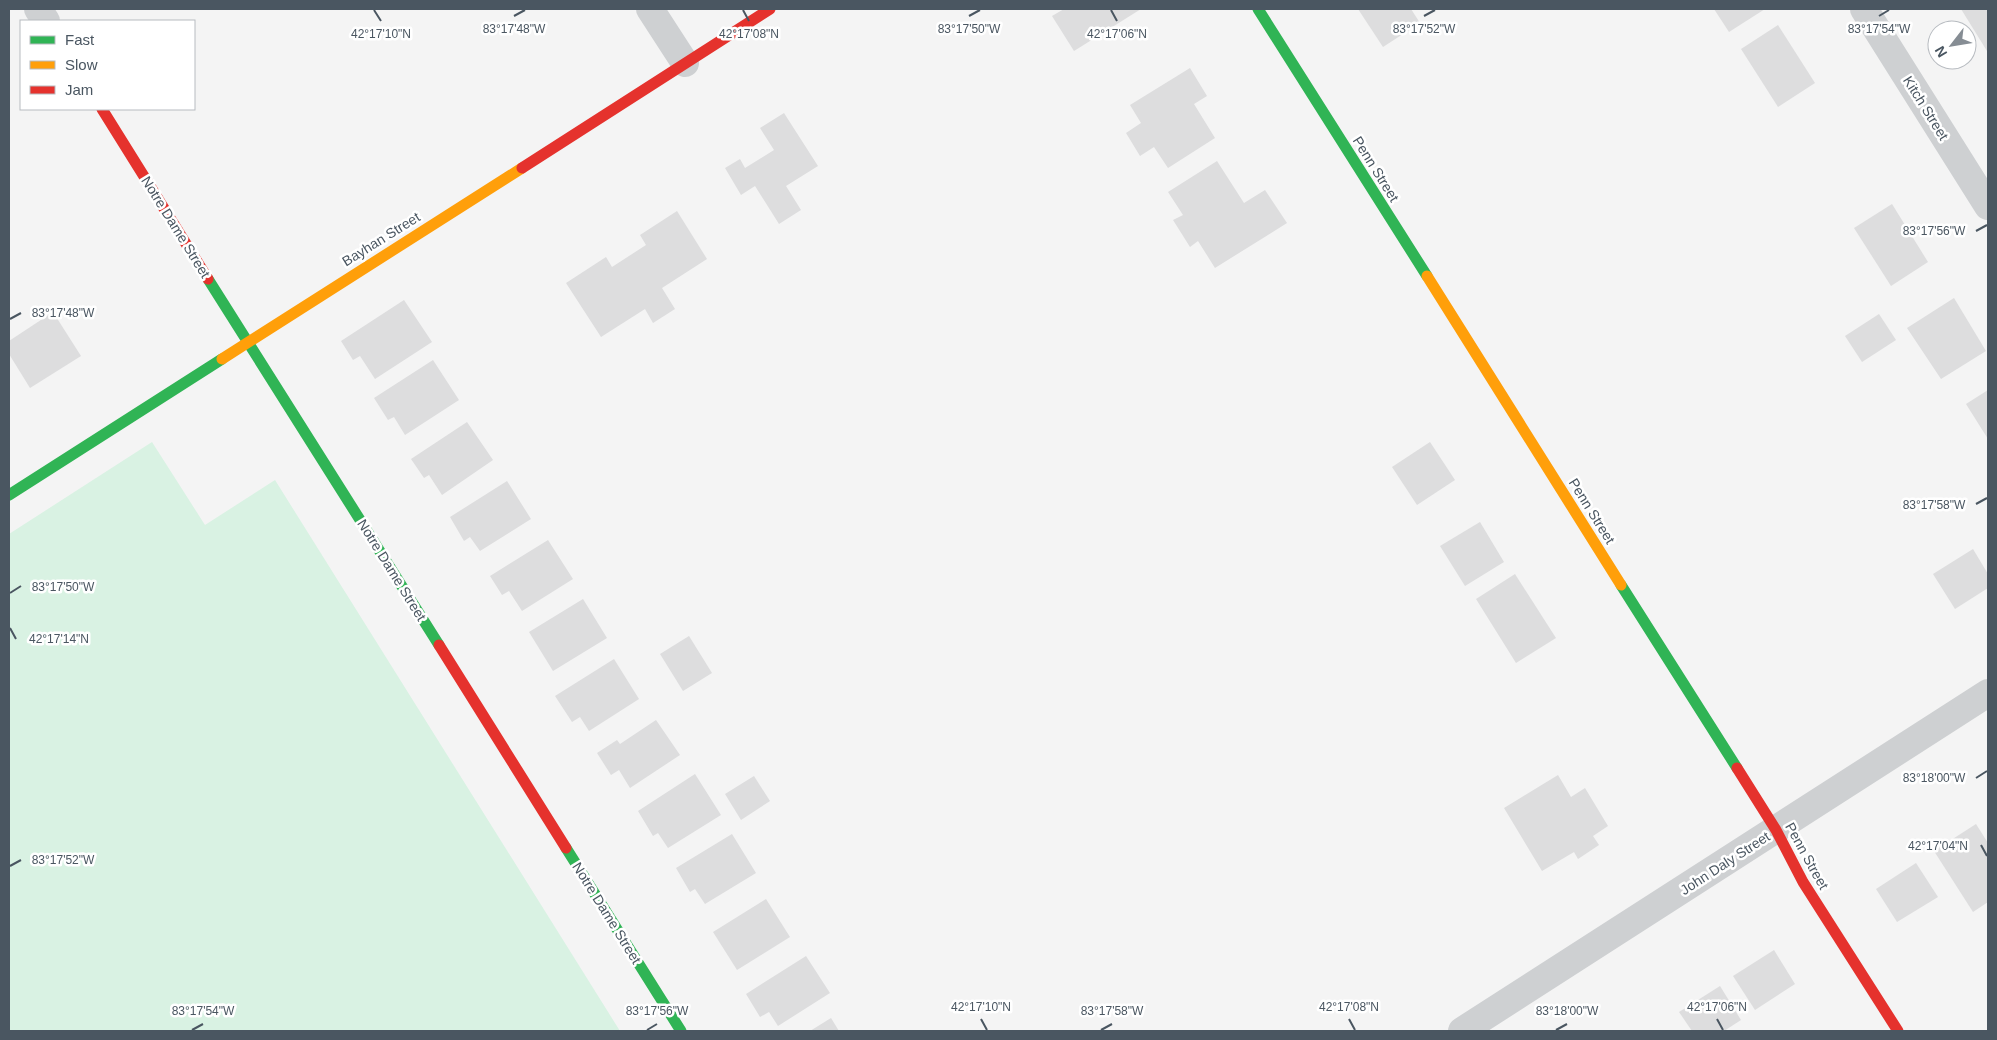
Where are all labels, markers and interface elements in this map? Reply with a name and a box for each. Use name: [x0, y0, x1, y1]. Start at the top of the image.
legend: [20, 20, 195, 110]
north arrow: [1927, 20, 1977, 70]
text: 83°17'48"W: [483, 22, 546, 36]
text: 83°17'50"W: [938, 22, 1001, 36]
text: 83°17'52"W: [1393, 22, 1456, 36]
text: 83°17'54"W: [1848, 22, 1911, 36]
text: 42°17'10"N: [351, 27, 411, 41]
text: 42°17'08"N: [719, 27, 779, 41]
text: 42°17'06"N: [1087, 27, 1147, 41]
text: Fast: [65, 31, 95, 48]
text: N: [1931, 43, 1950, 60]
text: Slow: [65, 56, 98, 73]
street label: Kitch Street: [1900, 73, 1952, 143]
text: Jam: [65, 81, 93, 98]
street label: Penn Street: [1350, 133, 1402, 205]
street label: Notre Dame Street: [138, 173, 214, 281]
street label: Bayhan Street: [339, 209, 423, 269]
text: 83°17'56"W: [1903, 224, 1966, 238]
text: 83°17'48"W: [32, 306, 95, 320]
street label: Penn Street: [1566, 475, 1618, 547]
text: 83°17'58"W: [1903, 498, 1966, 512]
street label: Notre Dame Street: [354, 516, 430, 624]
text: 83°17'50"W: [32, 580, 95, 594]
text: 42°17'14"N: [29, 632, 89, 646]
text: 83°18'00"W: [1903, 771, 1966, 785]
street label: Penn Street: [1782, 820, 1832, 892]
street label: John Daly Street: [1677, 828, 1773, 898]
text: 42°17'04"N: [1908, 839, 1968, 853]
text: 83°17'52"W: [32, 853, 95, 867]
street label: Notre Dame Street: [569, 859, 645, 967]
text: 42°17'10"N: [951, 1000, 1011, 1014]
text: 42°17'08"N: [1319, 1000, 1379, 1014]
text: 42°17'06"N: [1687, 1000, 1747, 1014]
text: 83°17'54"W: [172, 1004, 235, 1018]
text: 83°17'56"W: [626, 1004, 689, 1018]
text: 83°17'58"W: [1081, 1004, 1144, 1018]
text: 83°18'00"W: [1536, 1004, 1599, 1018]

